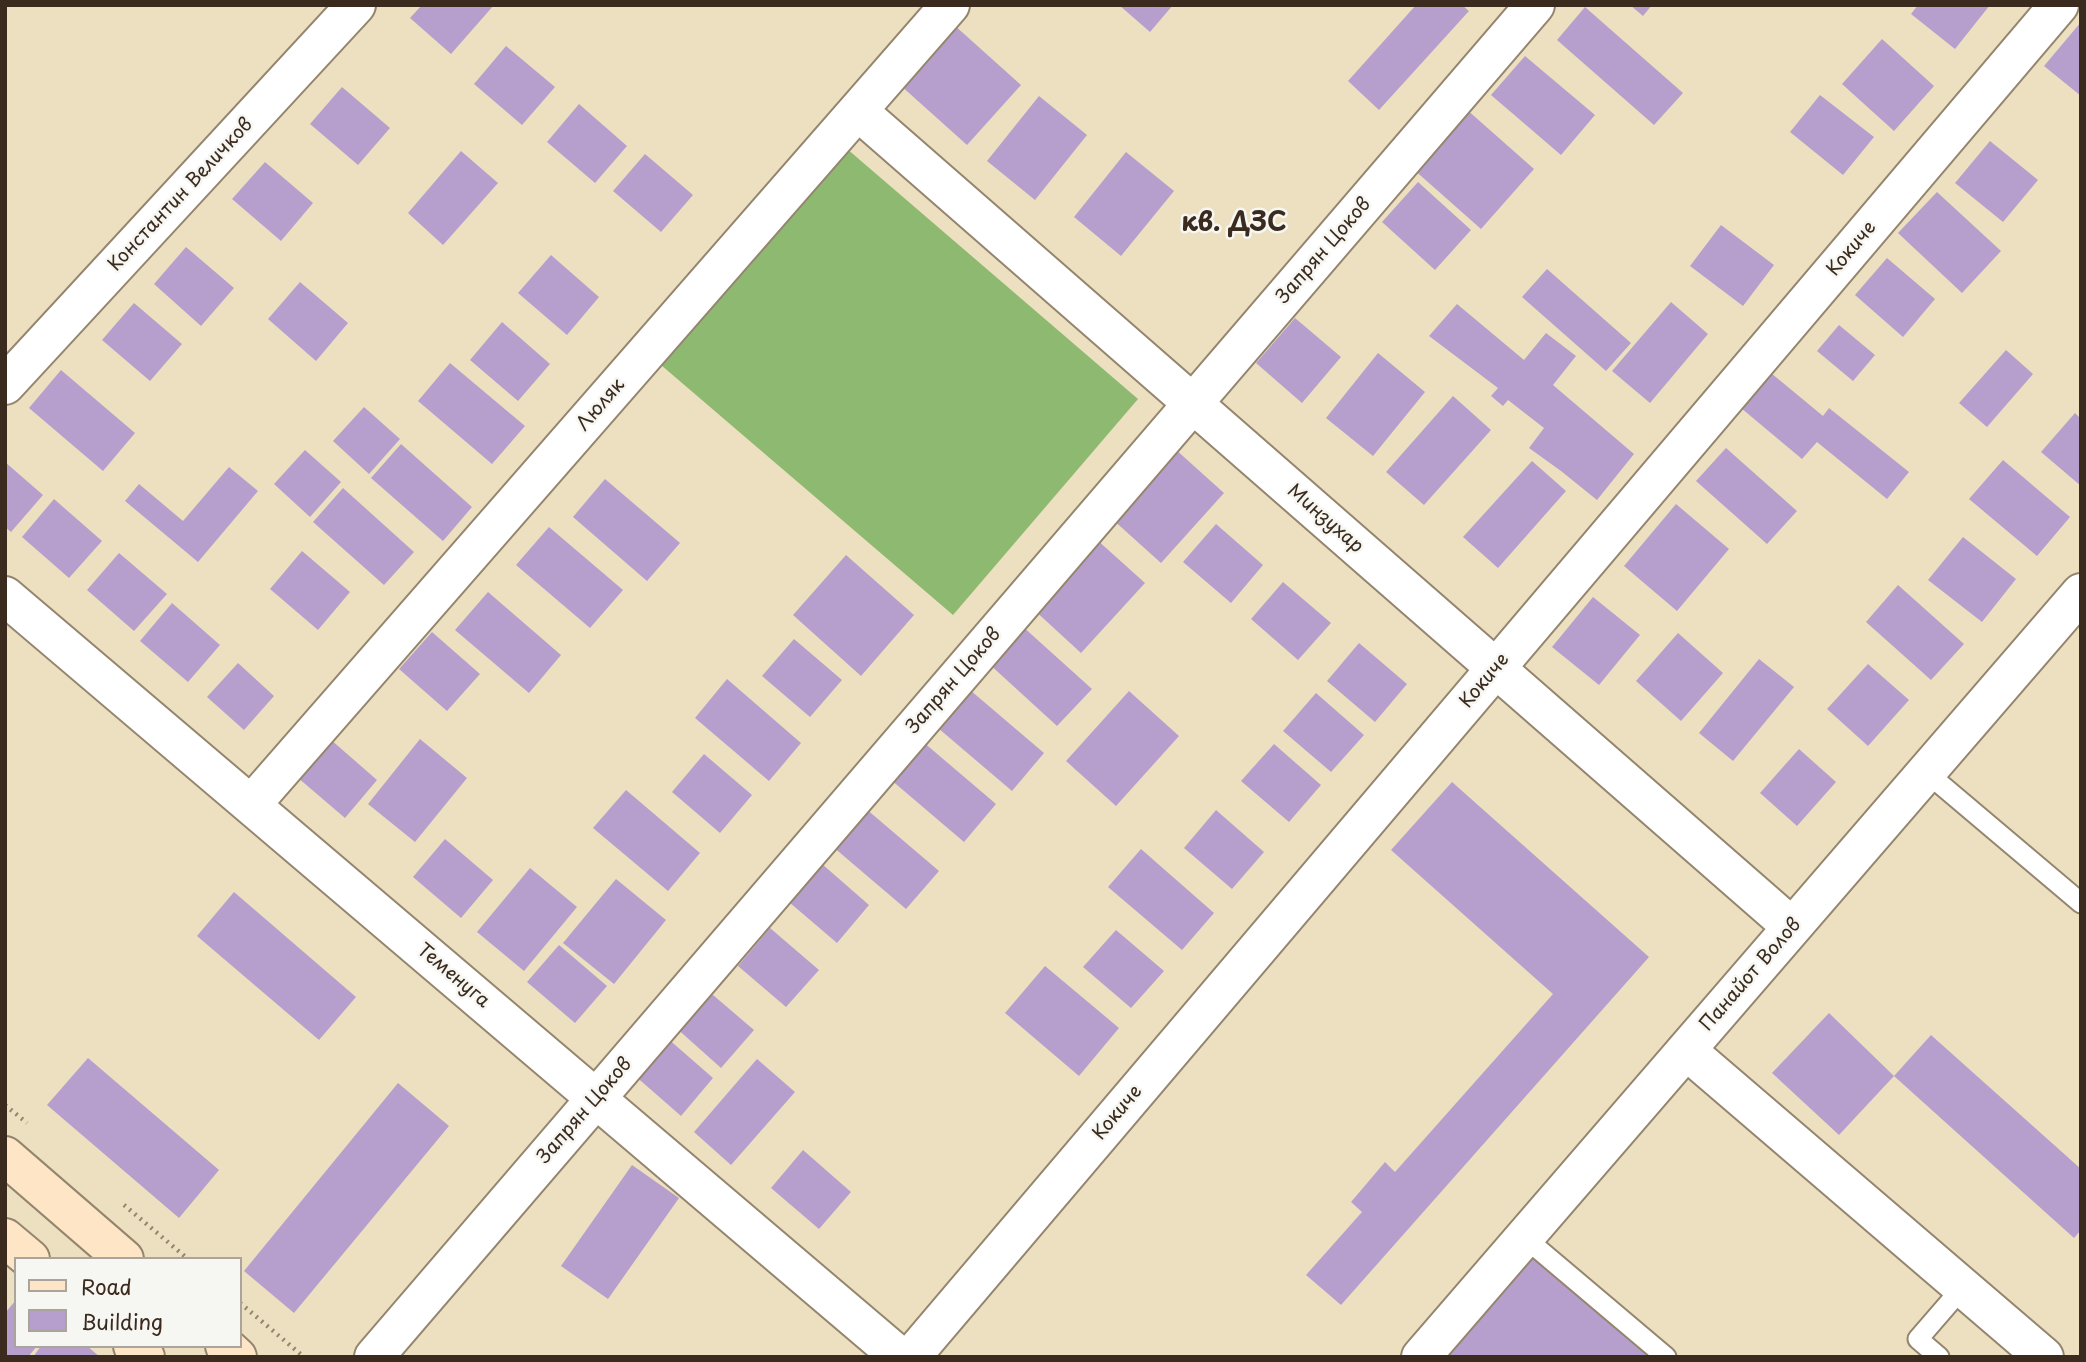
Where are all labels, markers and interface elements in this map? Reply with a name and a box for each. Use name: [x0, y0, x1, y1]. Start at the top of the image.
street label: Константин Величков: [104, 114, 258, 276]
street label: Запрян Цоков: [1272, 193, 1376, 309]
district label: кв. ДЗС: [1181, 208, 1287, 240]
street label: Кокиче: [1823, 217, 1881, 281]
street label: Люляк: [572, 374, 630, 436]
street label: Минзухар: [1282, 480, 1368, 558]
street label: Запрян Цоков: [902, 623, 1006, 739]
street label: Кокиче: [1456, 649, 1514, 713]
street label: Панайот Волов: [1696, 914, 1806, 1036]
street label: Теменуга: [412, 939, 494, 1013]
street label: Запрян Цоков: [533, 1053, 637, 1169]
street label: Кокиче: [1089, 1081, 1147, 1145]
legend: [14, 1257, 242, 1348]
text: Road: [81, 1270, 132, 1302]
text: Building: [81, 1305, 163, 1337]

